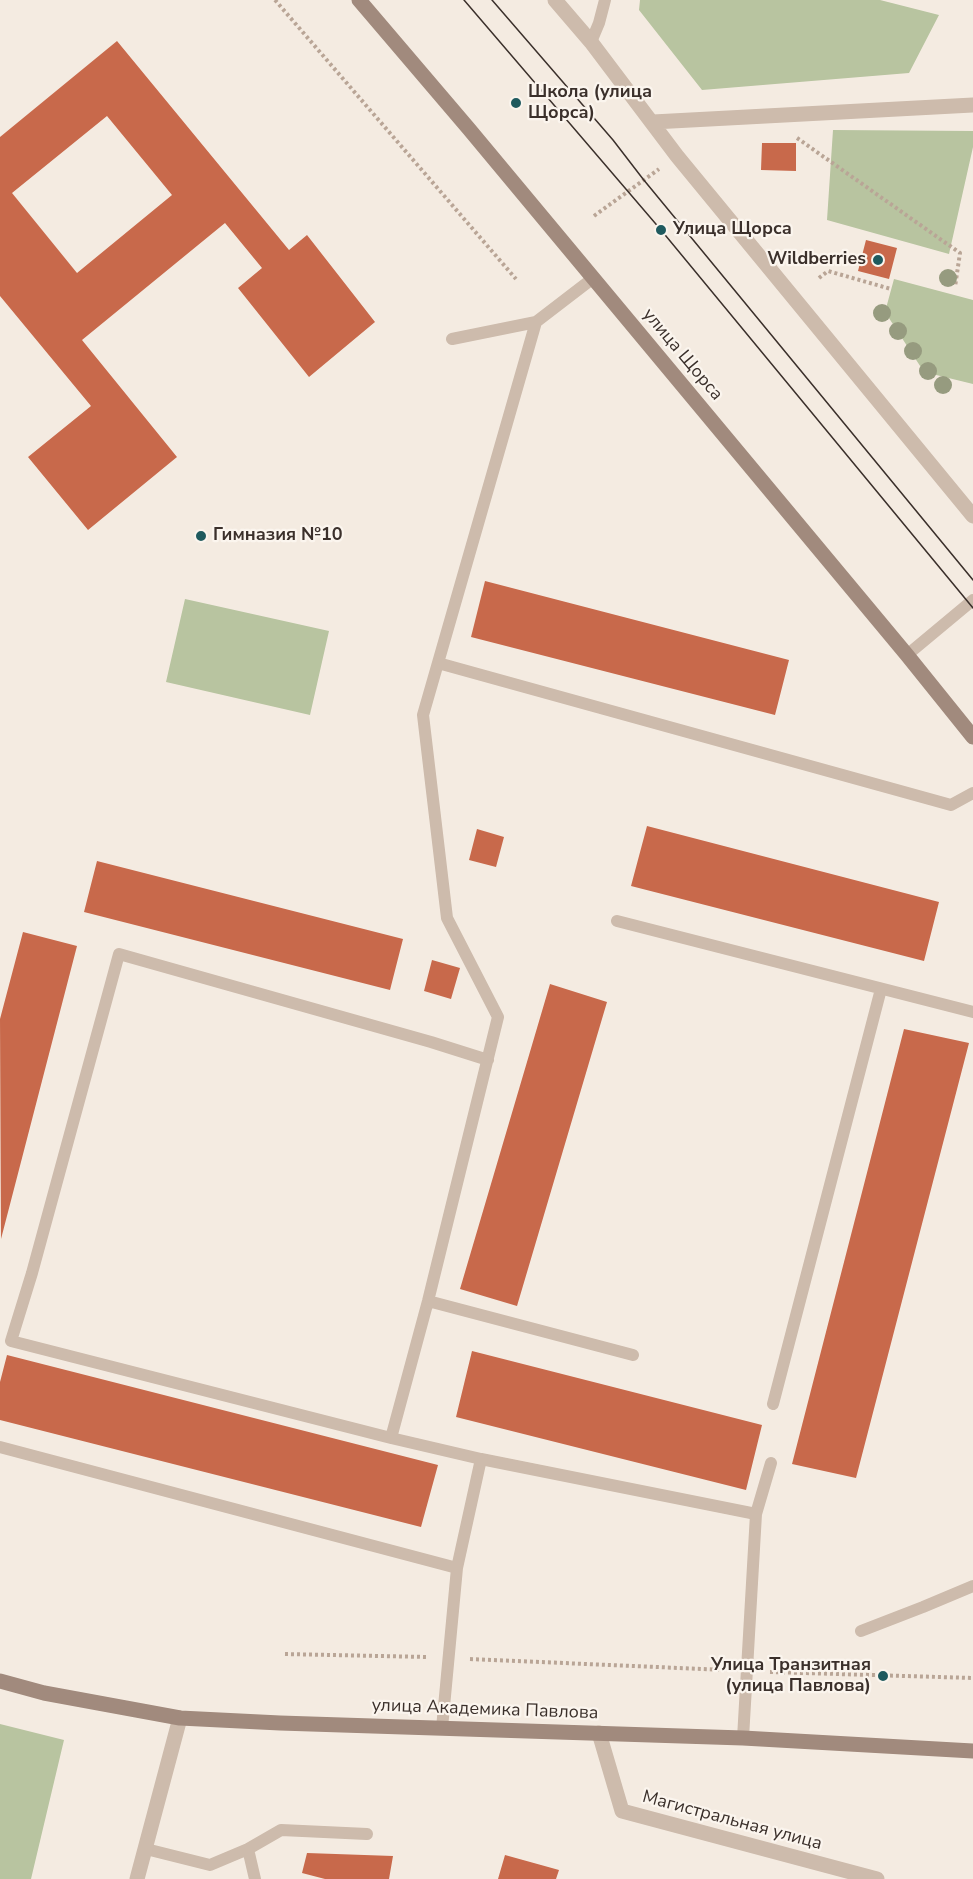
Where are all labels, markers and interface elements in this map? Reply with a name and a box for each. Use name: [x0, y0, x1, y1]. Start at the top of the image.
place label: Школа (улица Щорса): [528, 82, 652, 124]
marker: Школа (улица Щорса): [509, 96, 523, 110]
place label: Улица Щорса: [673, 219, 792, 241]
marker: Улица Щорса: [654, 223, 668, 237]
place label: Wildberries: [767, 249, 866, 271]
marker: Wildberries: [871, 253, 885, 267]
street label: улица Щорса: [637, 305, 727, 405]
place label: Гимназия №10: [213, 525, 342, 547]
marker: Гимназия №10: [194, 529, 208, 543]
place label: Улица Транзитная (улица Павлова): [711, 1655, 871, 1698]
marker: Улица Транзитная (улица Павлова): [876, 1669, 890, 1683]
street label: улица Академика Павлова: [371, 1695, 599, 1725]
street label: Магистральная улица: [640, 1787, 824, 1855]

